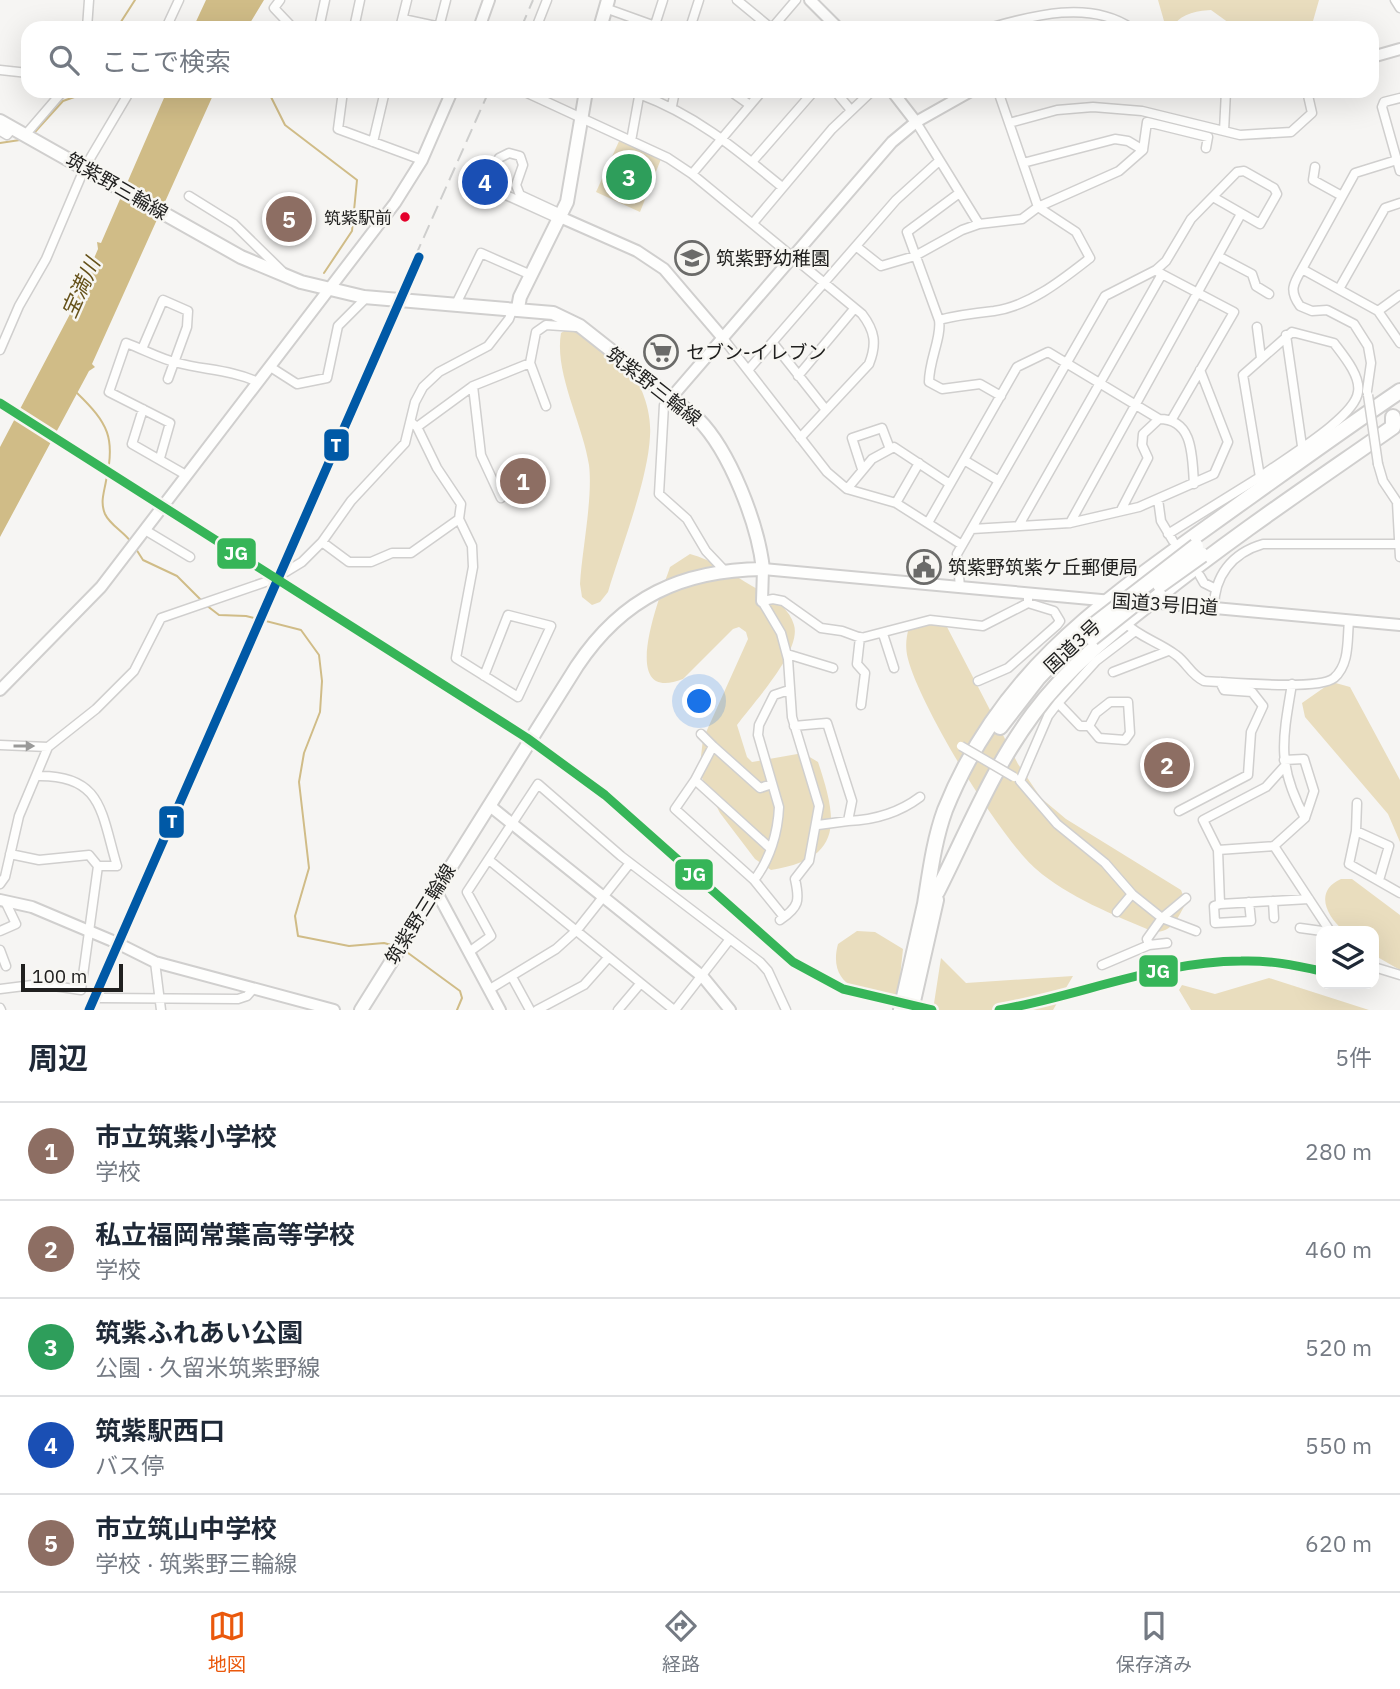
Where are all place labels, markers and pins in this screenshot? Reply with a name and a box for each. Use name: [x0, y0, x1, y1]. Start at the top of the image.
pin: 3: [606, 151, 652, 203]
pin: 4: [462, 156, 508, 208]
pin: 5: [266, 193, 312, 245]
place label: 筑紫駅前: [324, 207, 392, 229]
marker: 筑紫駅前: [398, 210, 412, 224]
school or university icon: 筑紫野幼稚園: [673, 239, 711, 277]
place label: 筑紫野幼稚園: [716, 246, 830, 270]
supermarket icon: セブン-イレブン: [642, 333, 680, 371]
place label: セブン-イレブン: [686, 340, 827, 364]
pin: 1: [500, 455, 546, 507]
public building icon: 筑紫野筑紫ケ丘郵便局: [905, 548, 943, 586]
place label: 筑紫野筑紫ケ丘郵便局: [948, 555, 1138, 579]
pin: 2: [1144, 739, 1190, 791]

